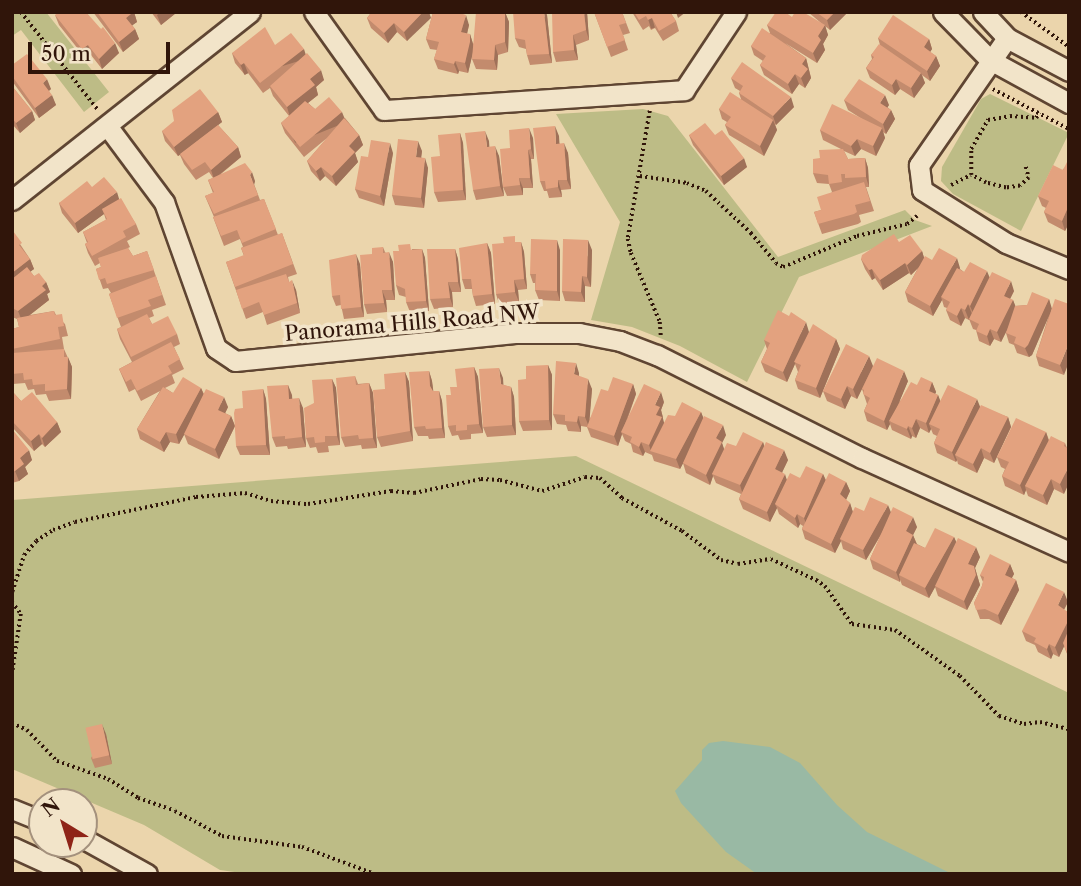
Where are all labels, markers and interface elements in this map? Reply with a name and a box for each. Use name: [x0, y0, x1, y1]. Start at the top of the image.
scale bar: [32, 28, 173, 72]
text: 50 m: [41, 41, 91, 66]
street label: Panorama Hills Road NW: [283, 299, 541, 347]
north arrow: [28, 788, 98, 858]
text: N: [37, 793, 65, 822]

